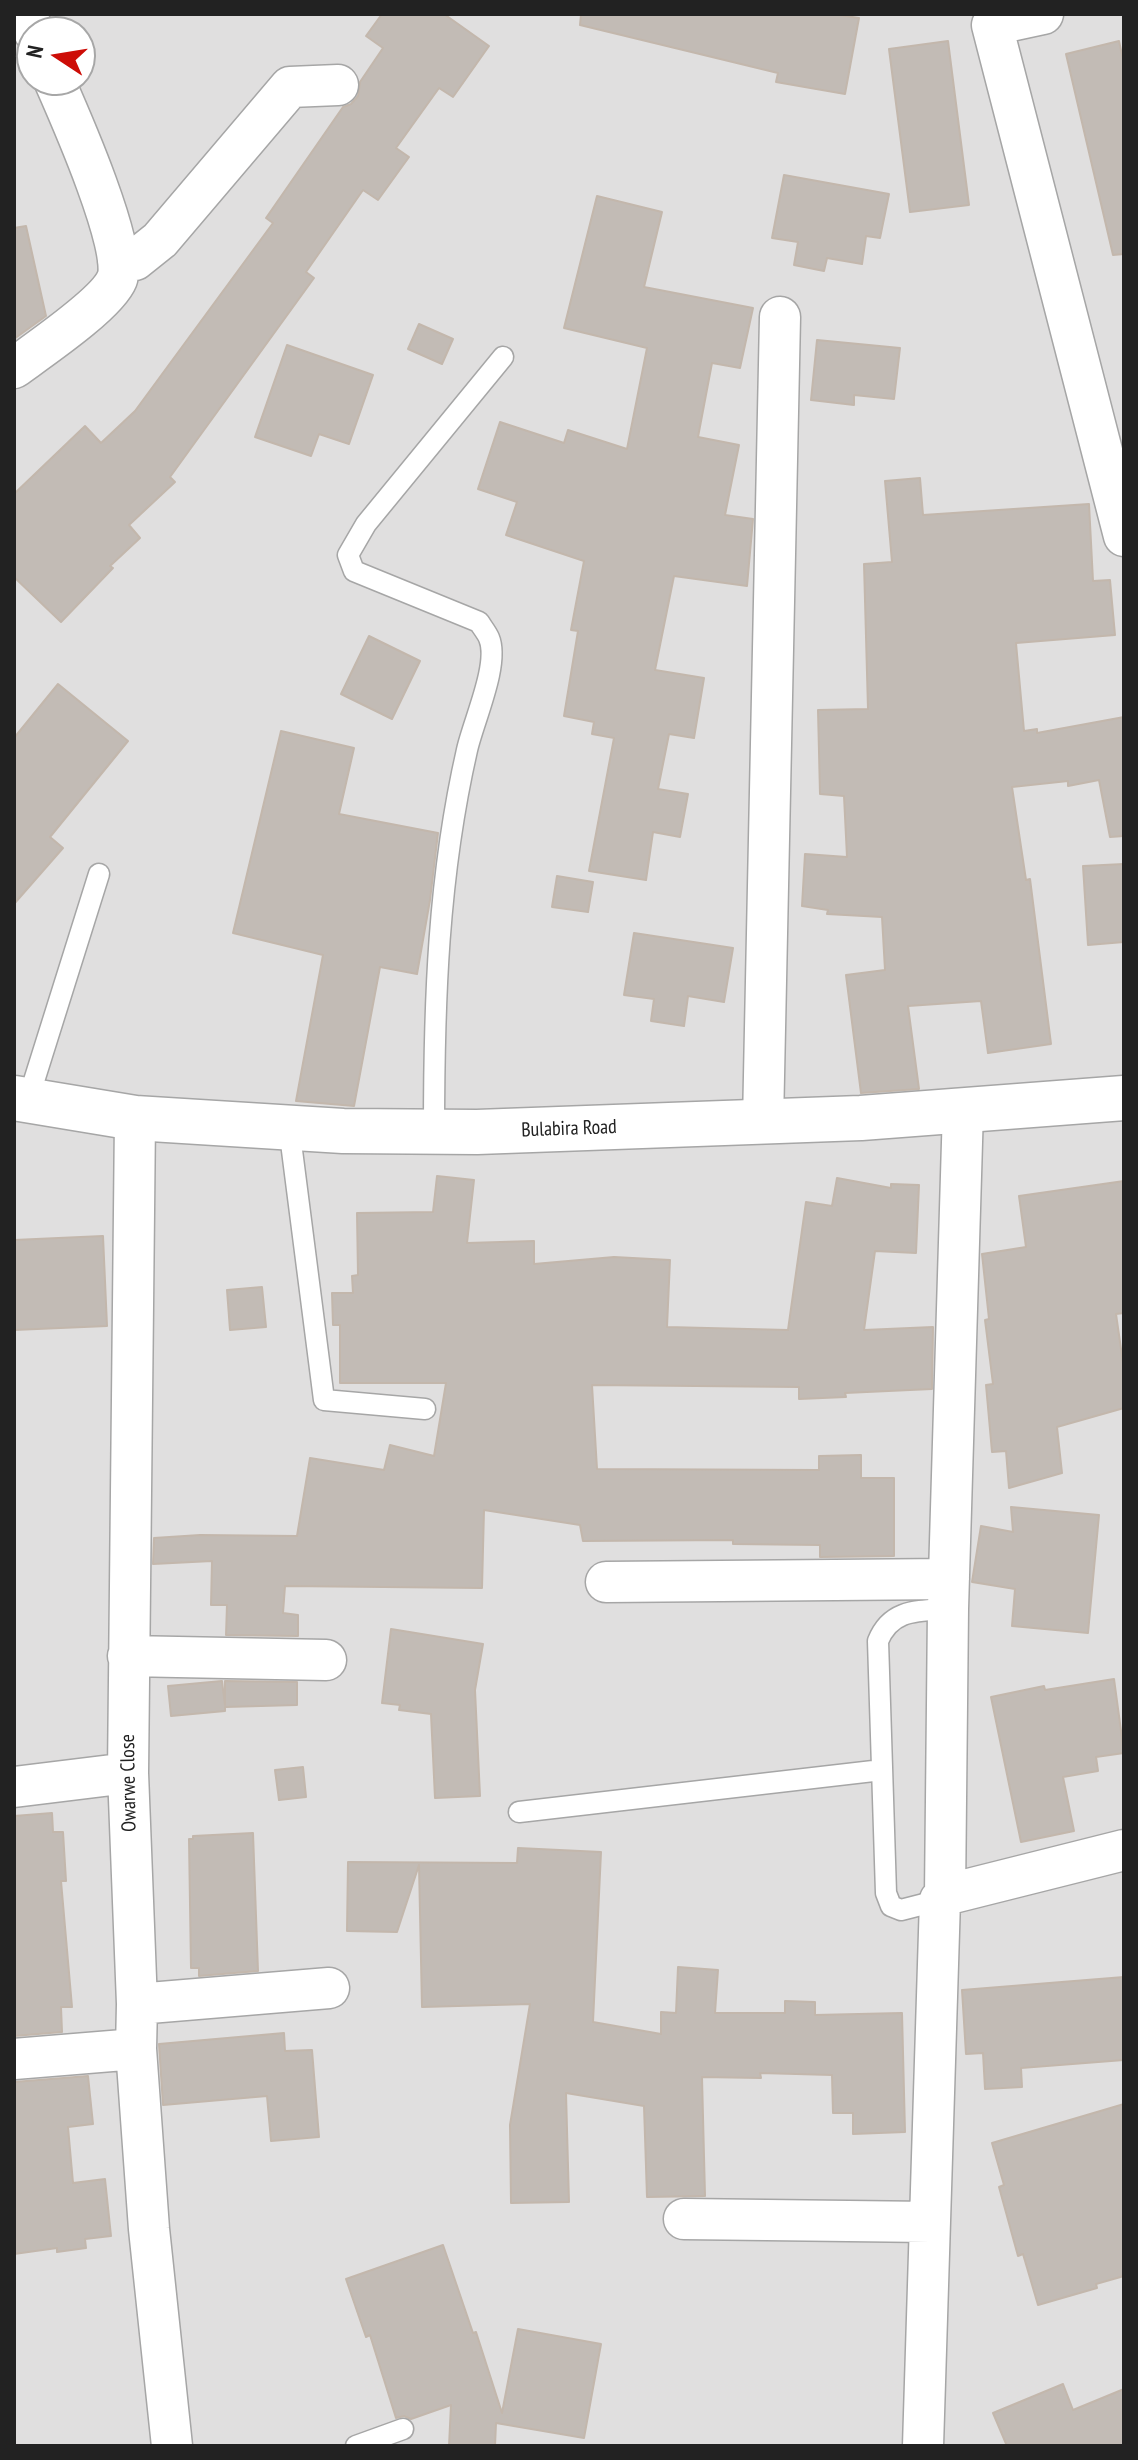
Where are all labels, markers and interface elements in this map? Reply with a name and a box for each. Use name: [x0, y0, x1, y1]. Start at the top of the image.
north arrow: [16, 16, 96, 96]
text: N: [20, 43, 49, 60]
street label: Bulabira Road: [521, 1115, 617, 1143]
street label: Owarwe Close: [116, 1734, 142, 1832]

